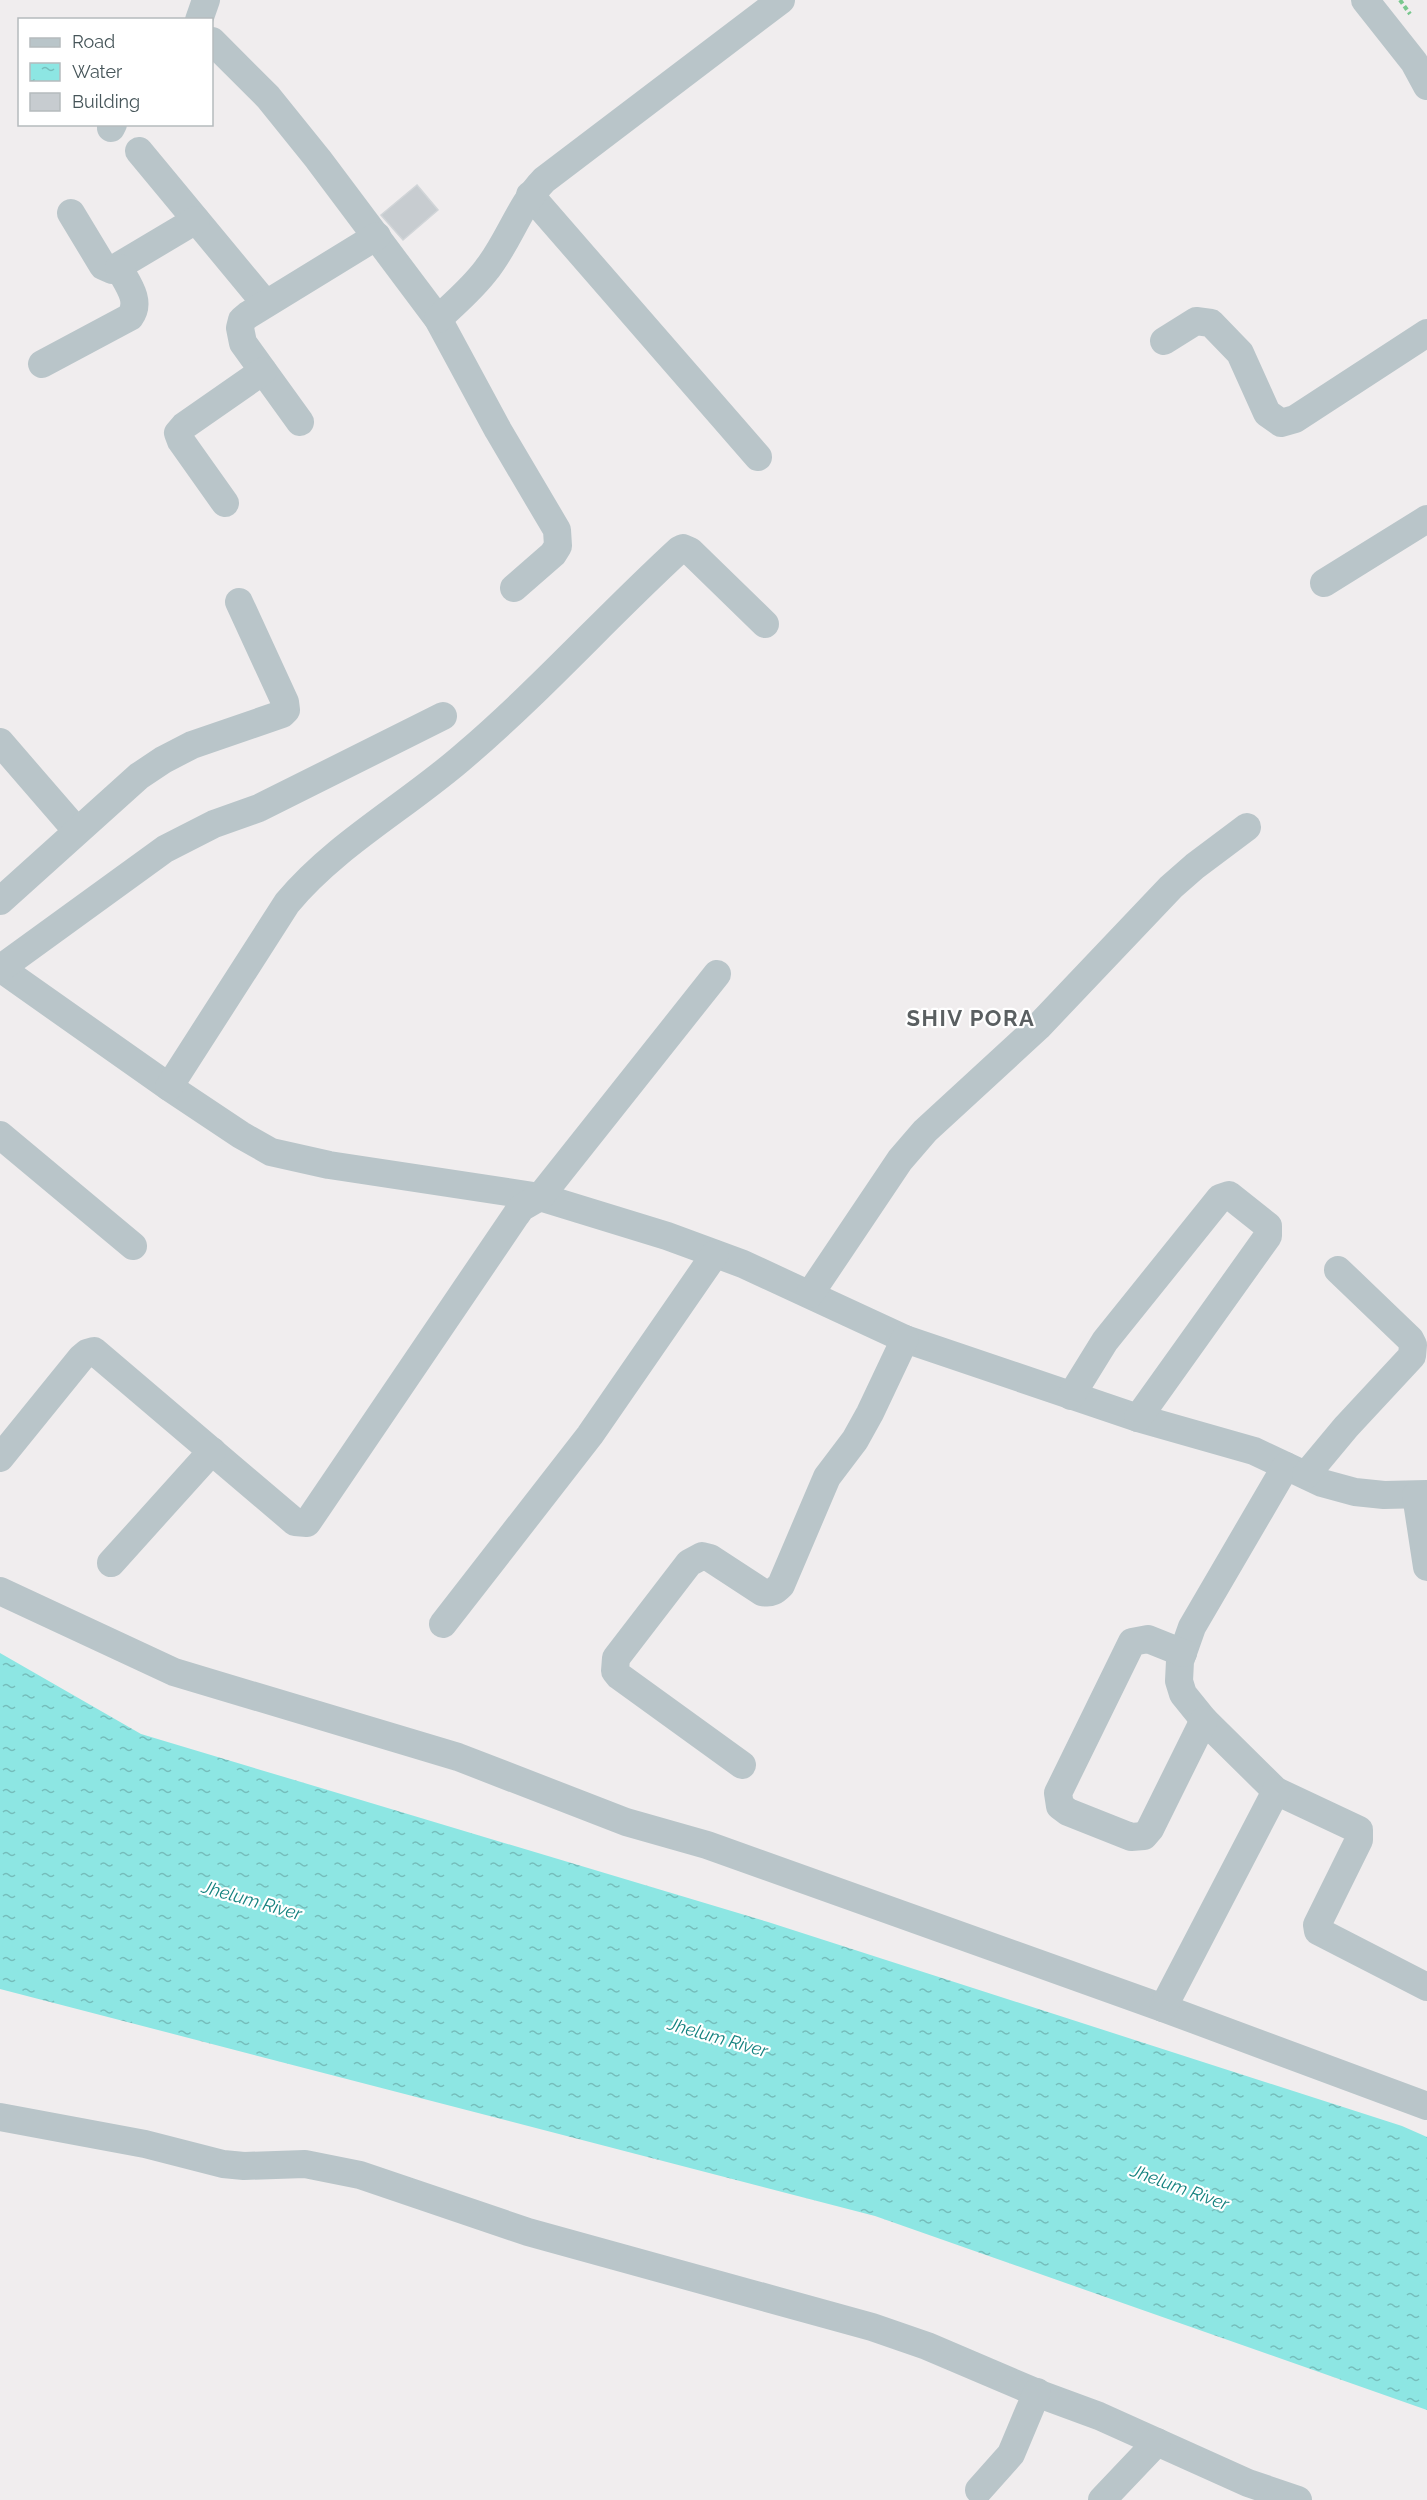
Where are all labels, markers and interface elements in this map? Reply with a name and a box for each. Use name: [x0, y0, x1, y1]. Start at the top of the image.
legend: [18, 18, 213, 126]
text: Road: [72, 31, 115, 52]
text: Water: [72, 61, 123, 82]
text: Building: [72, 91, 140, 112]
district label: SHIV PORA: [907, 1005, 1035, 1031]
water label: Jhelum River: [199, 1875, 305, 1924]
water label: Jhelum River: [665, 2012, 771, 2061]
water label: Jhelum River: [1127, 2159, 1233, 2215]

